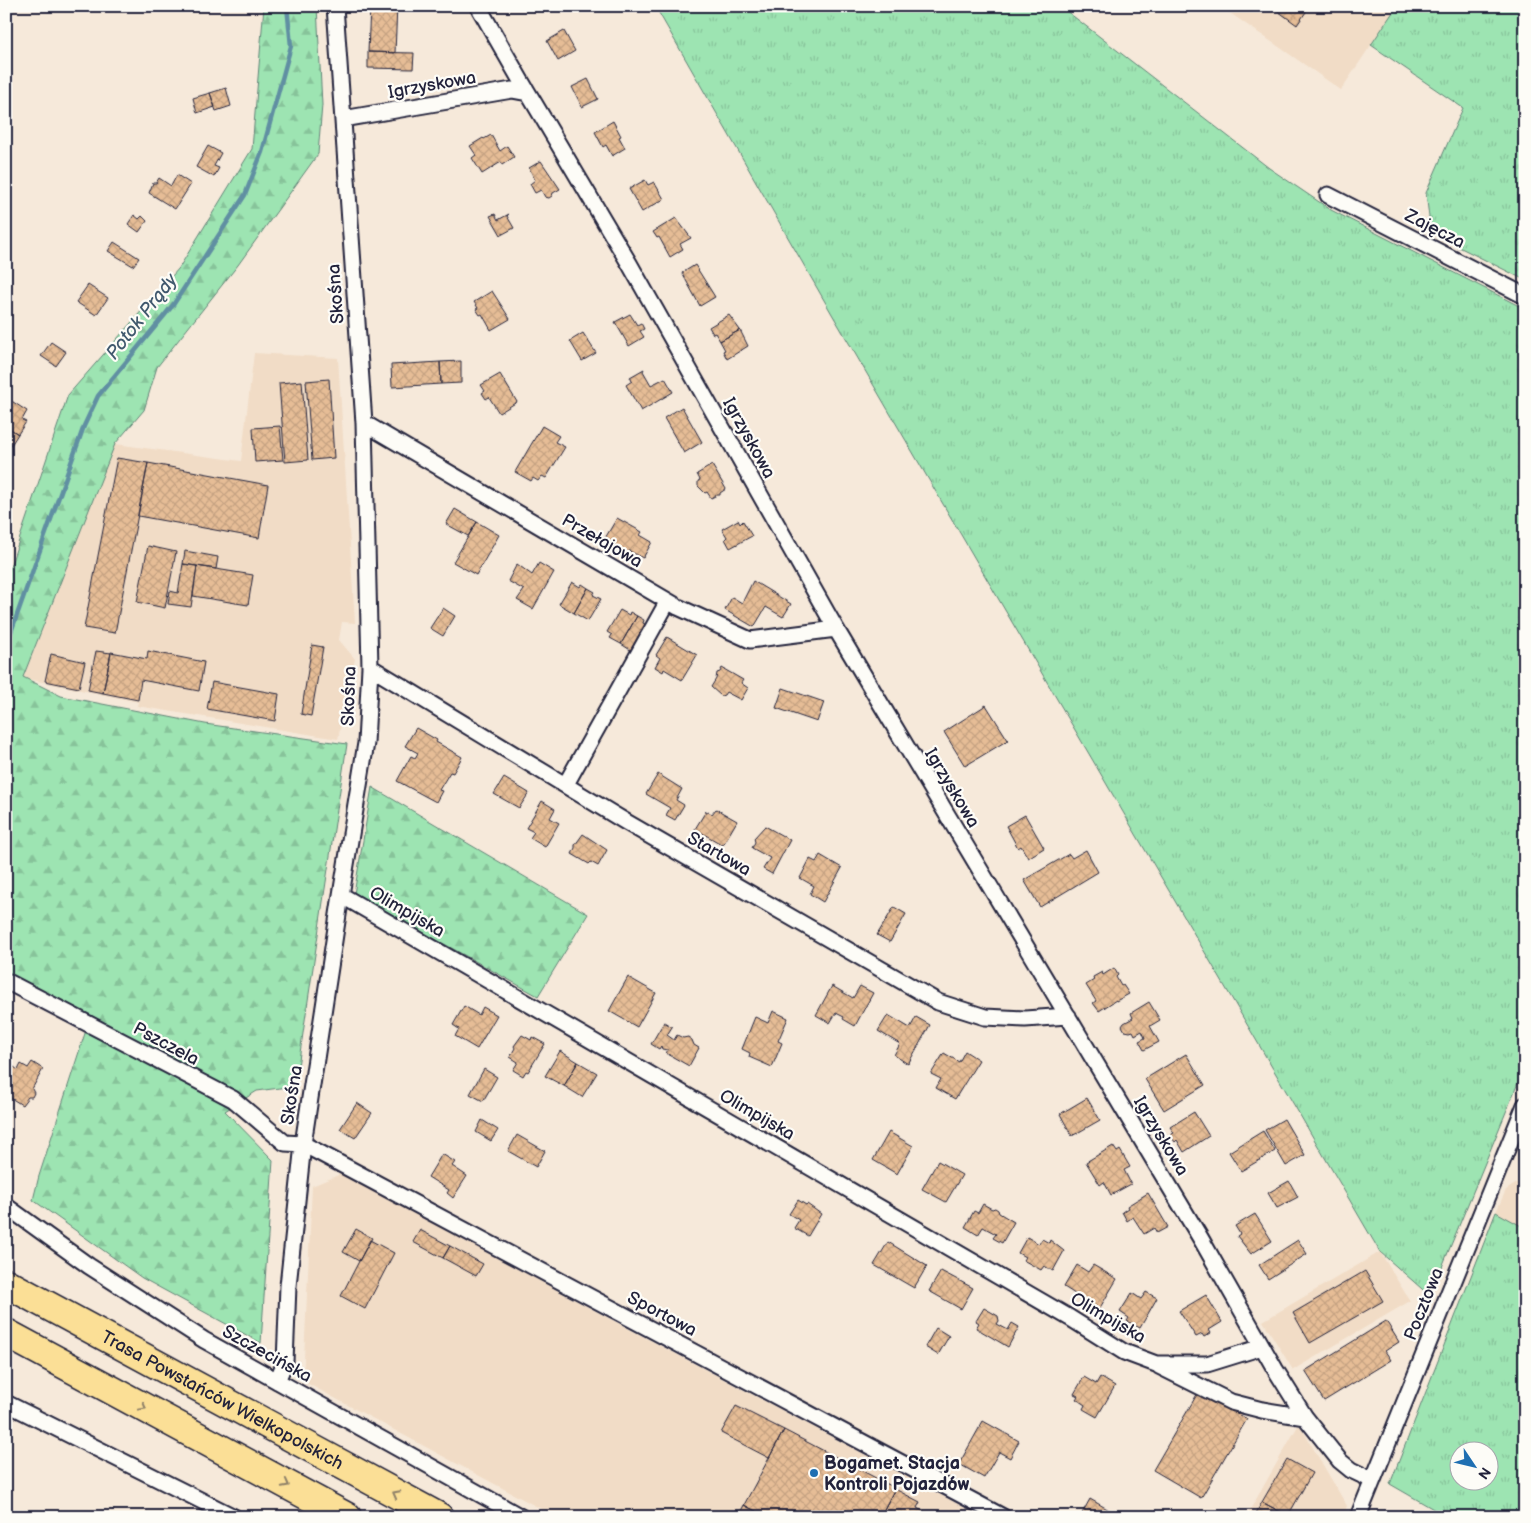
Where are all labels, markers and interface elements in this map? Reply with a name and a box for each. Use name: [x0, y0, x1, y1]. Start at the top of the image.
street label: Igrzyskowa: [386, 67, 478, 103]
street label: Zajęcza: [1401, 205, 1468, 253]
street label: Skośna: [323, 263, 349, 325]
water label: Potok Prądy: [101, 269, 183, 365]
street label: Igrzyskowa: [718, 394, 780, 482]
street label: Przełajowa: [558, 510, 646, 572]
street label: Skośna: [337, 666, 361, 726]
street label: Igrzyskowa: [920, 744, 984, 832]
street label: Startowa: [683, 827, 755, 881]
street label: Olimpijska: [366, 882, 448, 942]
street label: Pszczela: [130, 1018, 202, 1070]
street label: Skośna: [277, 1064, 307, 1126]
street label: Olimpijska: [716, 1085, 798, 1145]
street label: Igrzyskowa: [1129, 1092, 1193, 1180]
street label: Pocztowa: [1400, 1265, 1448, 1343]
street label: Sportowa: [624, 1287, 700, 1341]
street label: Olimpijska: [1067, 1288, 1149, 1348]
street label: Szczecińska: [219, 1321, 315, 1387]
street label: Trasa Powstańców Wielkopolskich: [98, 1326, 347, 1474]
one-way arrow: [137, 1400, 146, 1410]
north arrow: [1448, 1440, 1498, 1490]
place label: Bogamet. Stacja Kontroli Pojazdów: [824, 1453, 969, 1495]
text: N: [1474, 1464, 1494, 1482]
marker: Bogamet. Stacja Kontroli Pojazdów: [808, 1467, 820, 1479]
one-way arrow: [280, 1478, 289, 1488]
one-way arrow: [392, 1490, 401, 1500]

